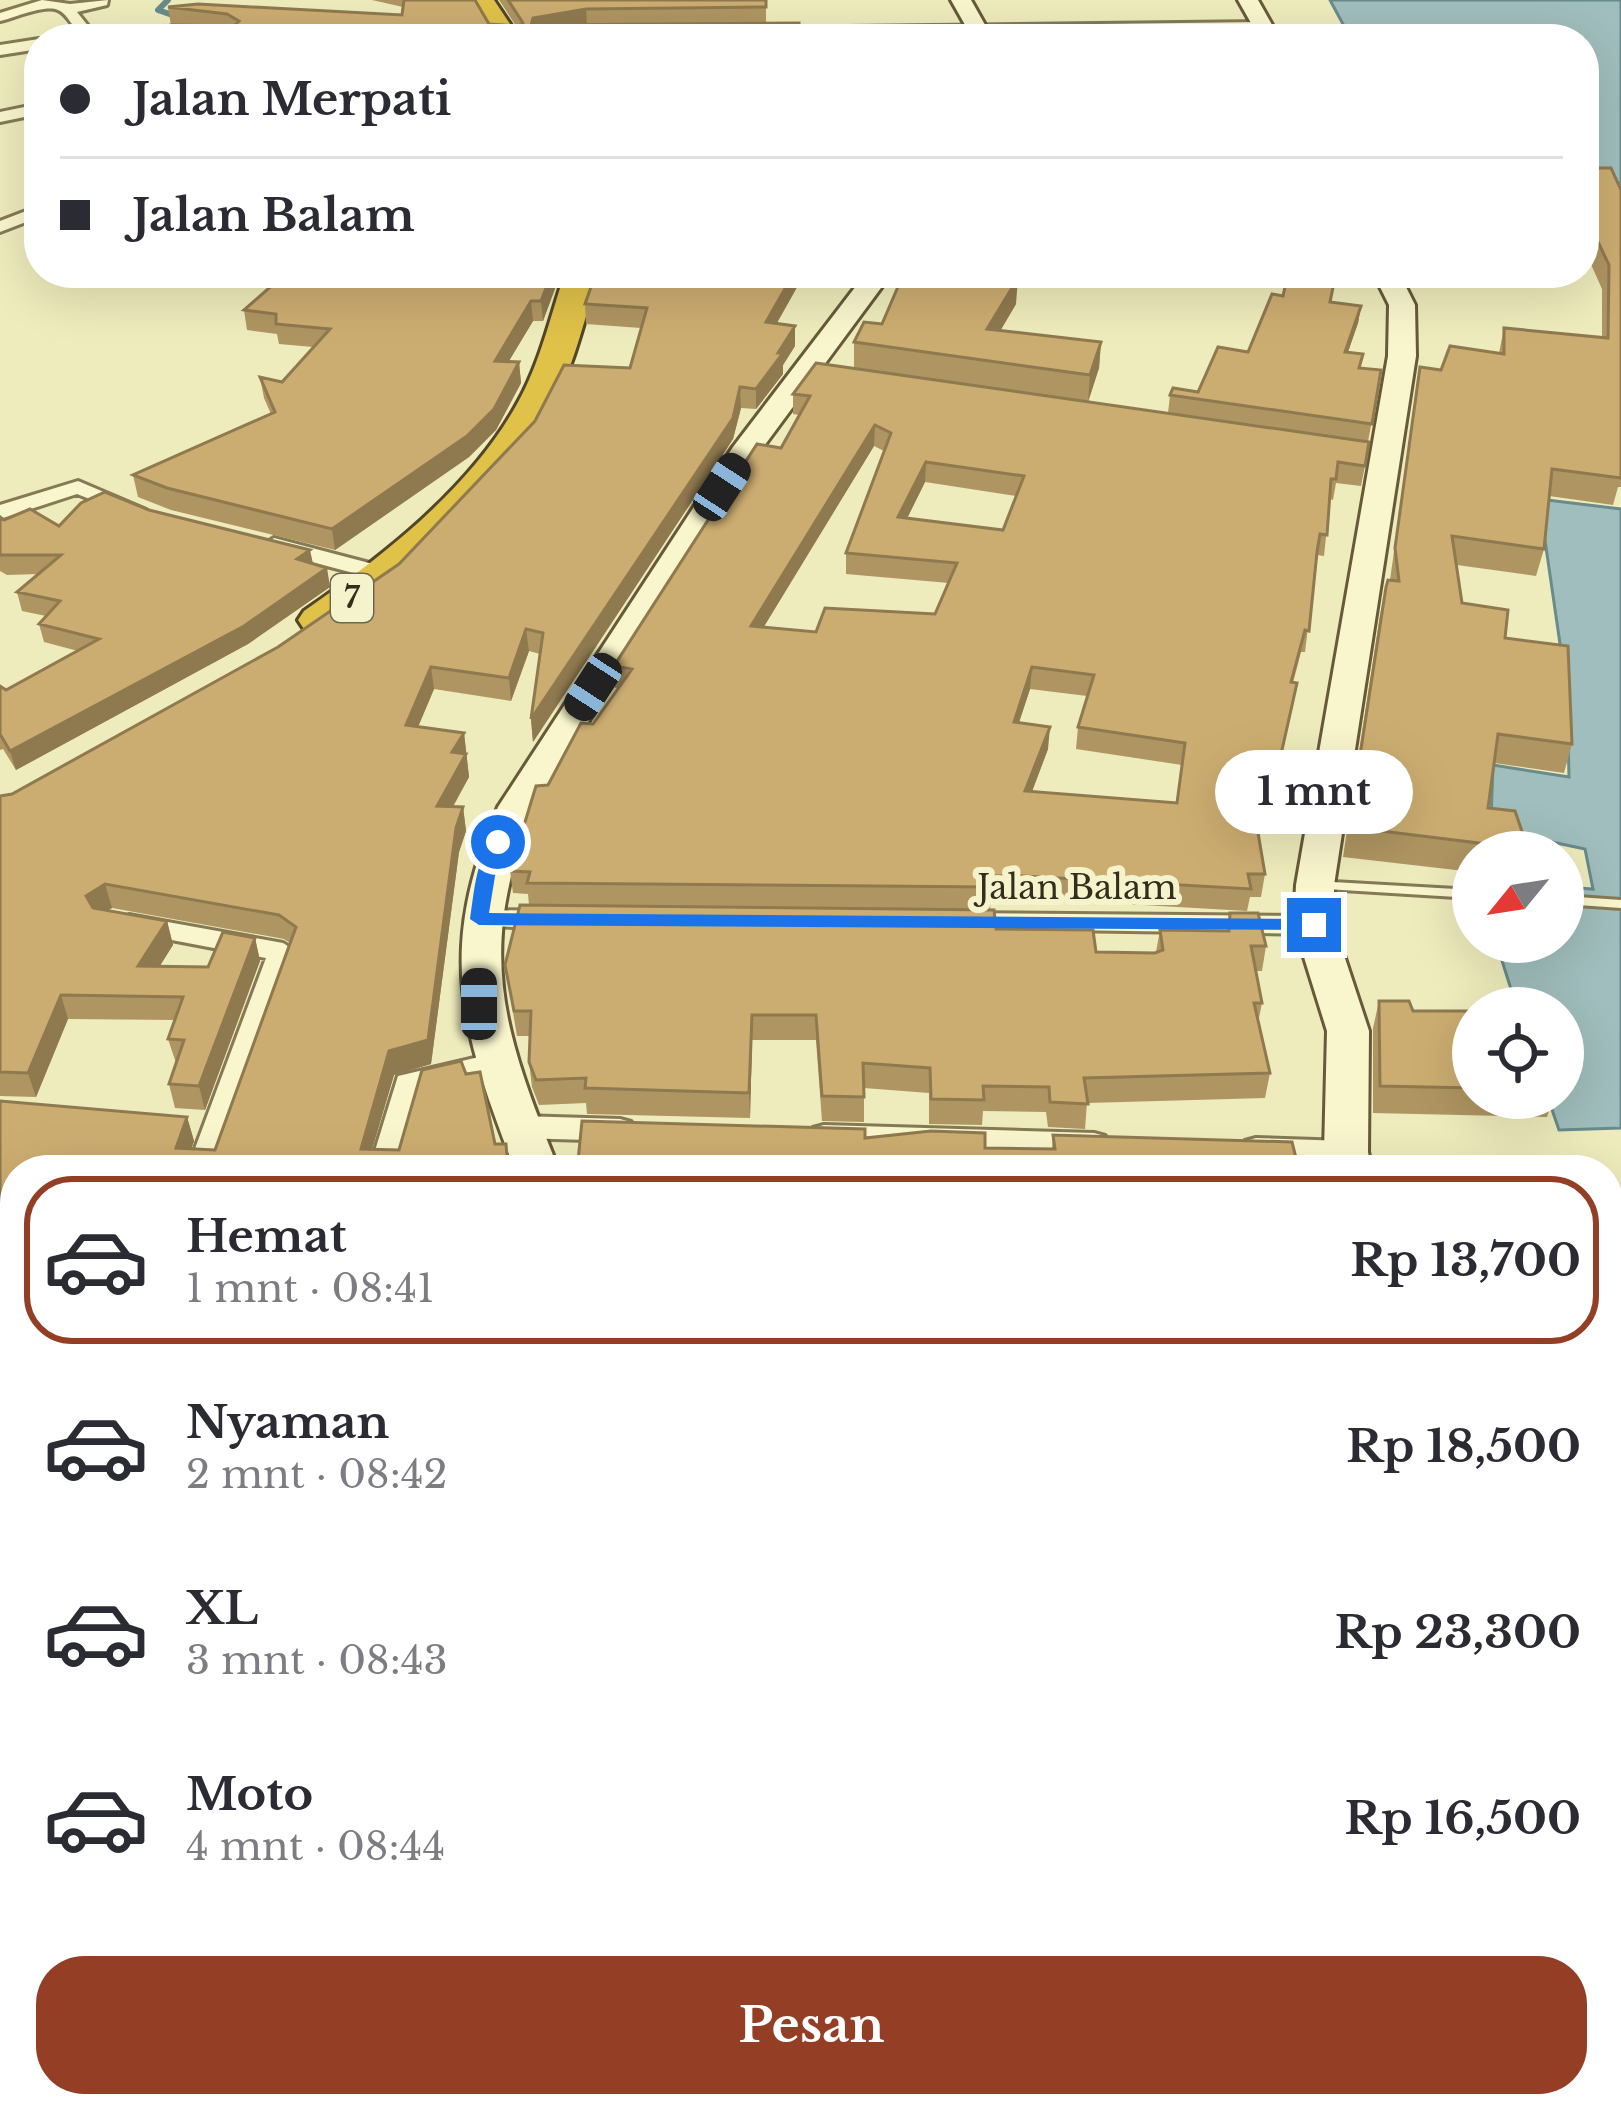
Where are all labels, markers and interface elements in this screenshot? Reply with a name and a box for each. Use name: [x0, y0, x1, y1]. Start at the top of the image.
text: Jalan Merpati: [132, 71, 451, 127]
text: Jalan Balam: [132, 187, 415, 243]
car: [687, 447, 757, 527]
road number: 7: [331, 574, 373, 622]
car: [558, 647, 628, 727]
callout: 1 mnt: [1215, 751, 1413, 835]
text: 1 mnt: [1257, 767, 1371, 816]
route start: [471, 815, 525, 869]
north arrow: [1452, 831, 1584, 963]
map controls: [1452, 831, 1584, 1119]
street label: Jalan Balam: [973, 867, 1177, 908]
route end: [1287, 898, 1341, 952]
car: [461, 968, 497, 1040]
button: locate: [1452, 987, 1584, 1119]
icon: car: [42, 1206, 150, 1314]
text: Hemat: [186, 1208, 347, 1264]
text: Rp 13,700: [1350, 1232, 1581, 1288]
text: 1 mnt · 08:41: [186, 1264, 434, 1313]
icon: car: [42, 1392, 150, 1500]
text: Nyaman: [186, 1394, 389, 1450]
text: Rp 18,500: [1346, 1418, 1581, 1474]
text: 2 mnt · 08:42: [186, 1450, 448, 1499]
icon: car: [42, 1578, 150, 1686]
text: XL: [186, 1580, 258, 1636]
text: Rp 23,300: [1335, 1604, 1581, 1660]
text: 3 mnt · 08:43: [186, 1636, 448, 1685]
icon: car: [42, 1764, 150, 1872]
text: Moto: [186, 1766, 313, 1822]
text: Rp 16,500: [1345, 1790, 1581, 1846]
text: 4 mnt · 08:44: [186, 1822, 445, 1871]
button: Pesan: [36, 1956, 1587, 2094]

